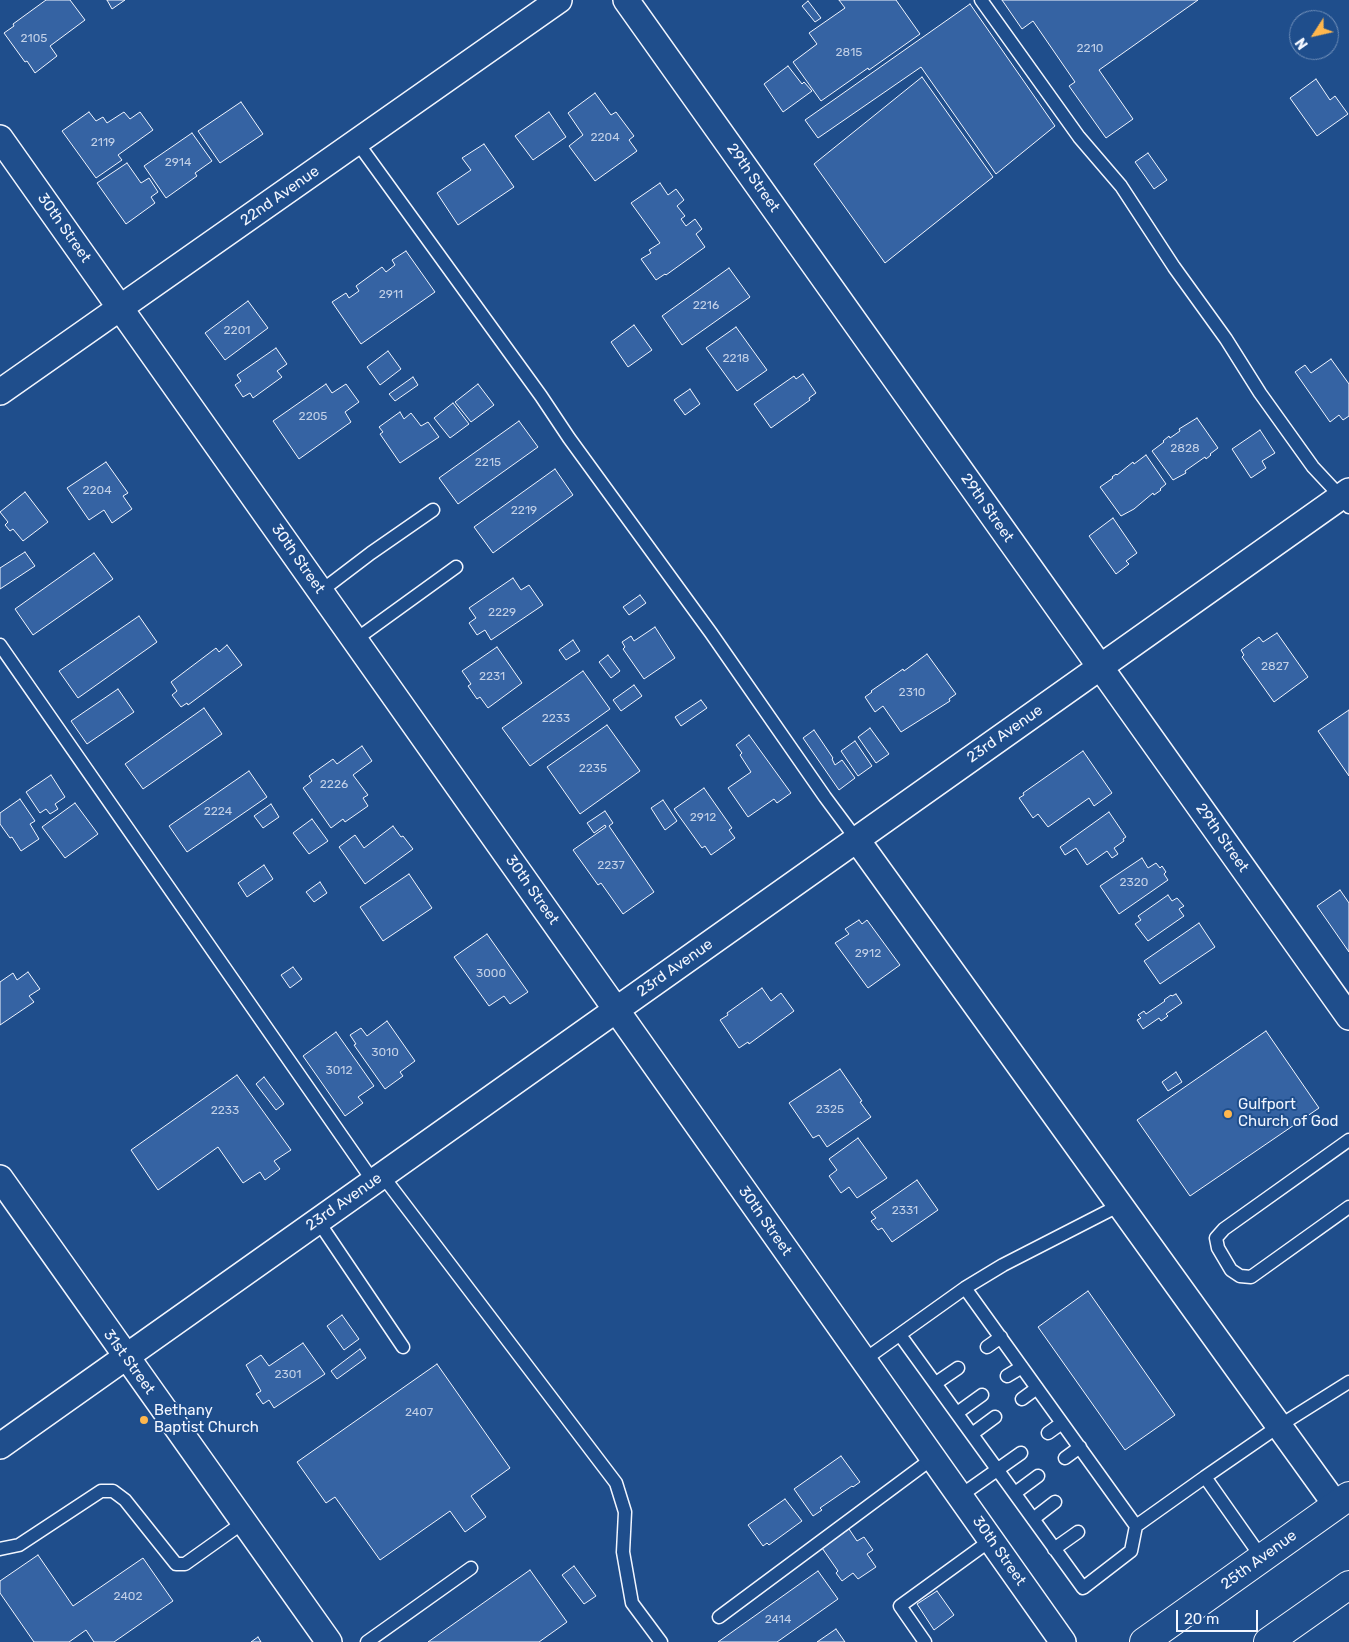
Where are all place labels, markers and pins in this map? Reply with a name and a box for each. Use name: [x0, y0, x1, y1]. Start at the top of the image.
place label: Gulfport Church of God: [1238, 1096, 1339, 1131]
marker: Gulfport Church of God: [1222, 1108, 1234, 1120]
place label: Bethany Baptist Church: [154, 1402, 259, 1437]
marker: Bethany Baptist Church: [138, 1414, 150, 1426]

